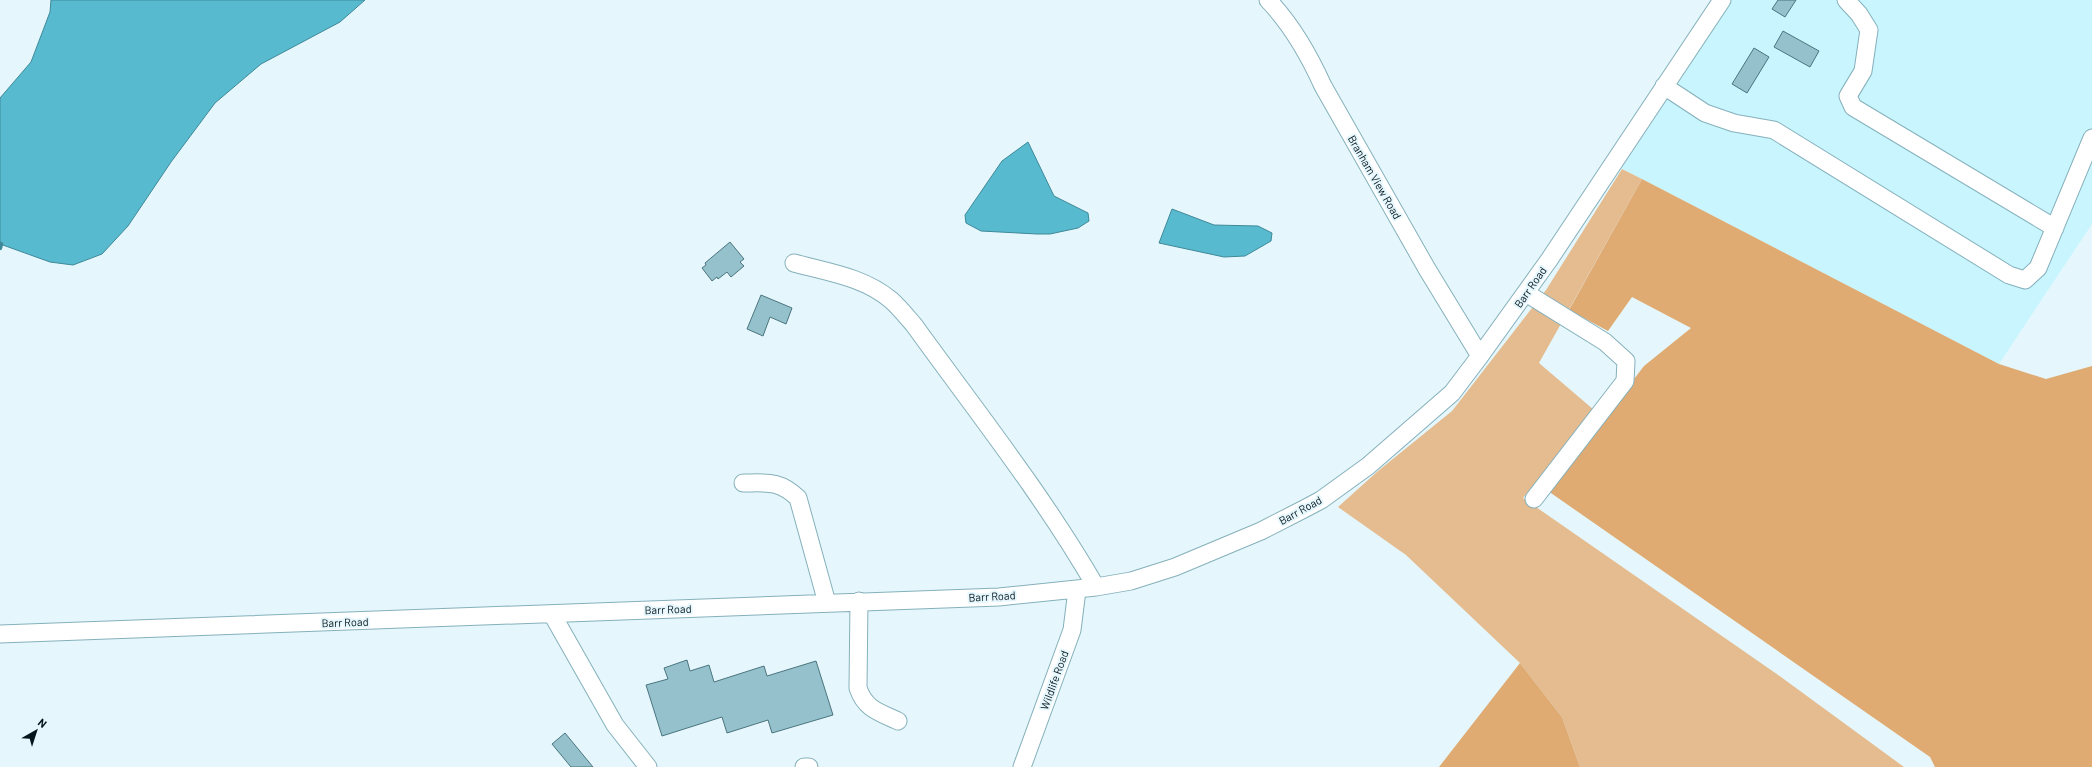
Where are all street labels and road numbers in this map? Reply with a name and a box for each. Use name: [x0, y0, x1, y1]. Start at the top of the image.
street label: Branham View Road: [1346, 133, 1404, 221]
street label: Barr Road: [1511, 264, 1549, 310]
street label: Barr Road: [1276, 493, 1324, 527]
street label: Barr Road: [968, 588, 1016, 604]
street label: Barr Road: [644, 602, 692, 616]
street label: Barr Road: [321, 615, 369, 629]
street label: Wildlife Road: [1037, 649, 1071, 711]

